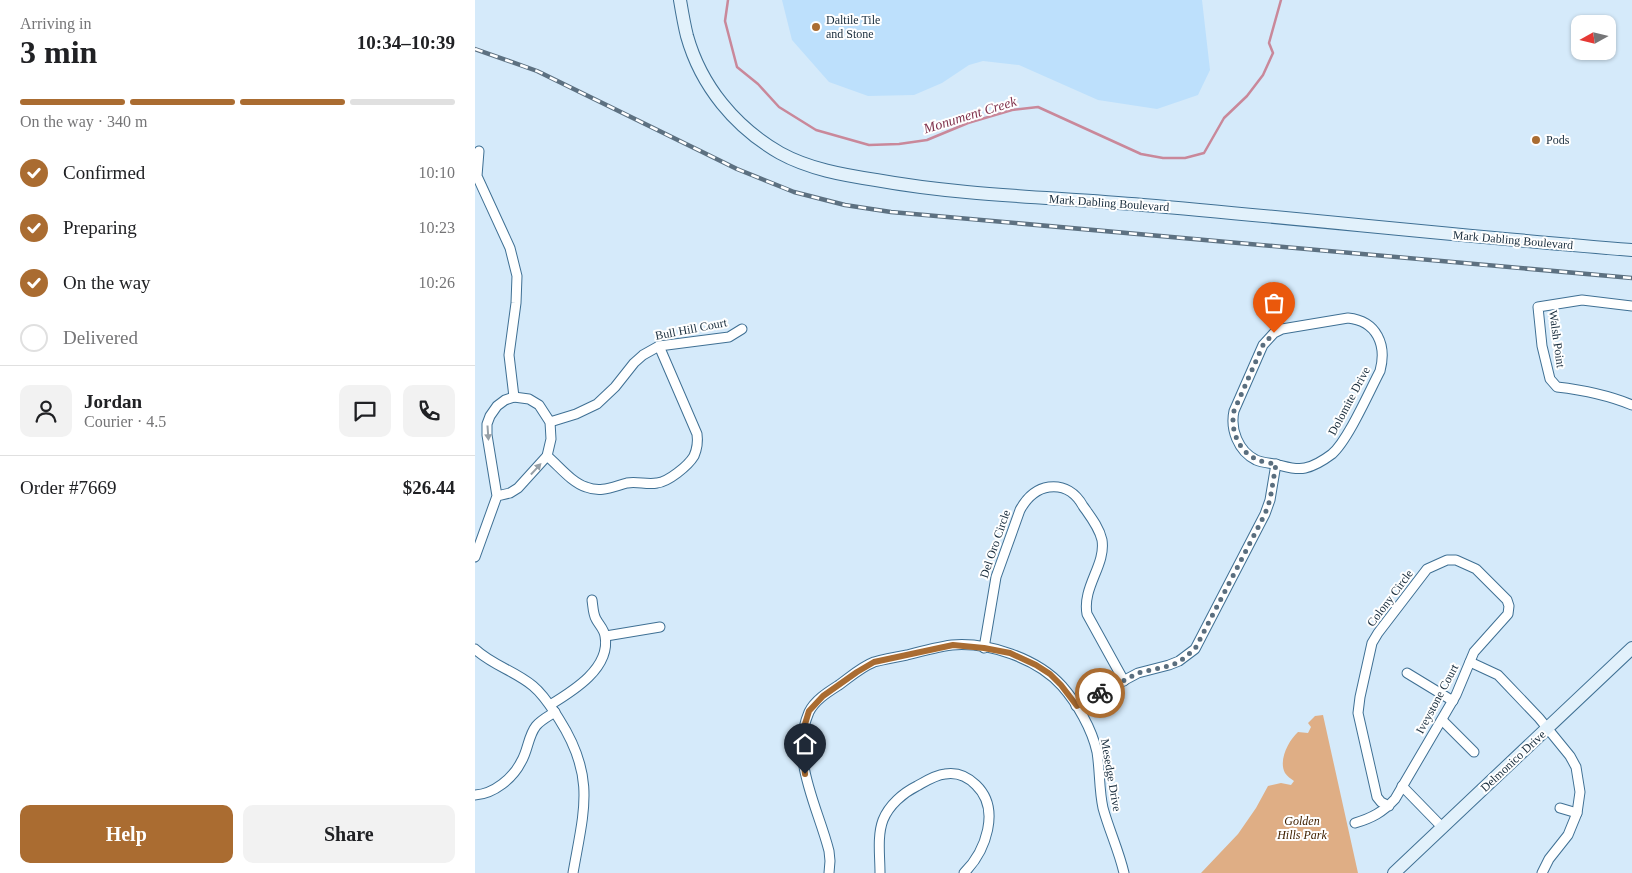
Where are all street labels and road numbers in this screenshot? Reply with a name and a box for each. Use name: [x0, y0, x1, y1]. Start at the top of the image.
street label: Mark Dabling Boulevard: [1048, 192, 1170, 214]
street label: Mark Dabling Boulevard: [1452, 228, 1574, 252]
street label: Walsh Point: [1546, 309, 1568, 369]
street label: Bull Hill Court: [654, 315, 729, 343]
street label: Dolomite Drive: [1325, 364, 1373, 438]
street label: Del Oro Circle: [977, 508, 1013, 580]
street label: Colony Circle: [1364, 567, 1416, 629]
street label: Iveystone Court: [1413, 661, 1462, 736]
street label: Delmonico Drive: [1478, 727, 1548, 795]
street label: Mesedge Drive: [1098, 738, 1124, 812]

